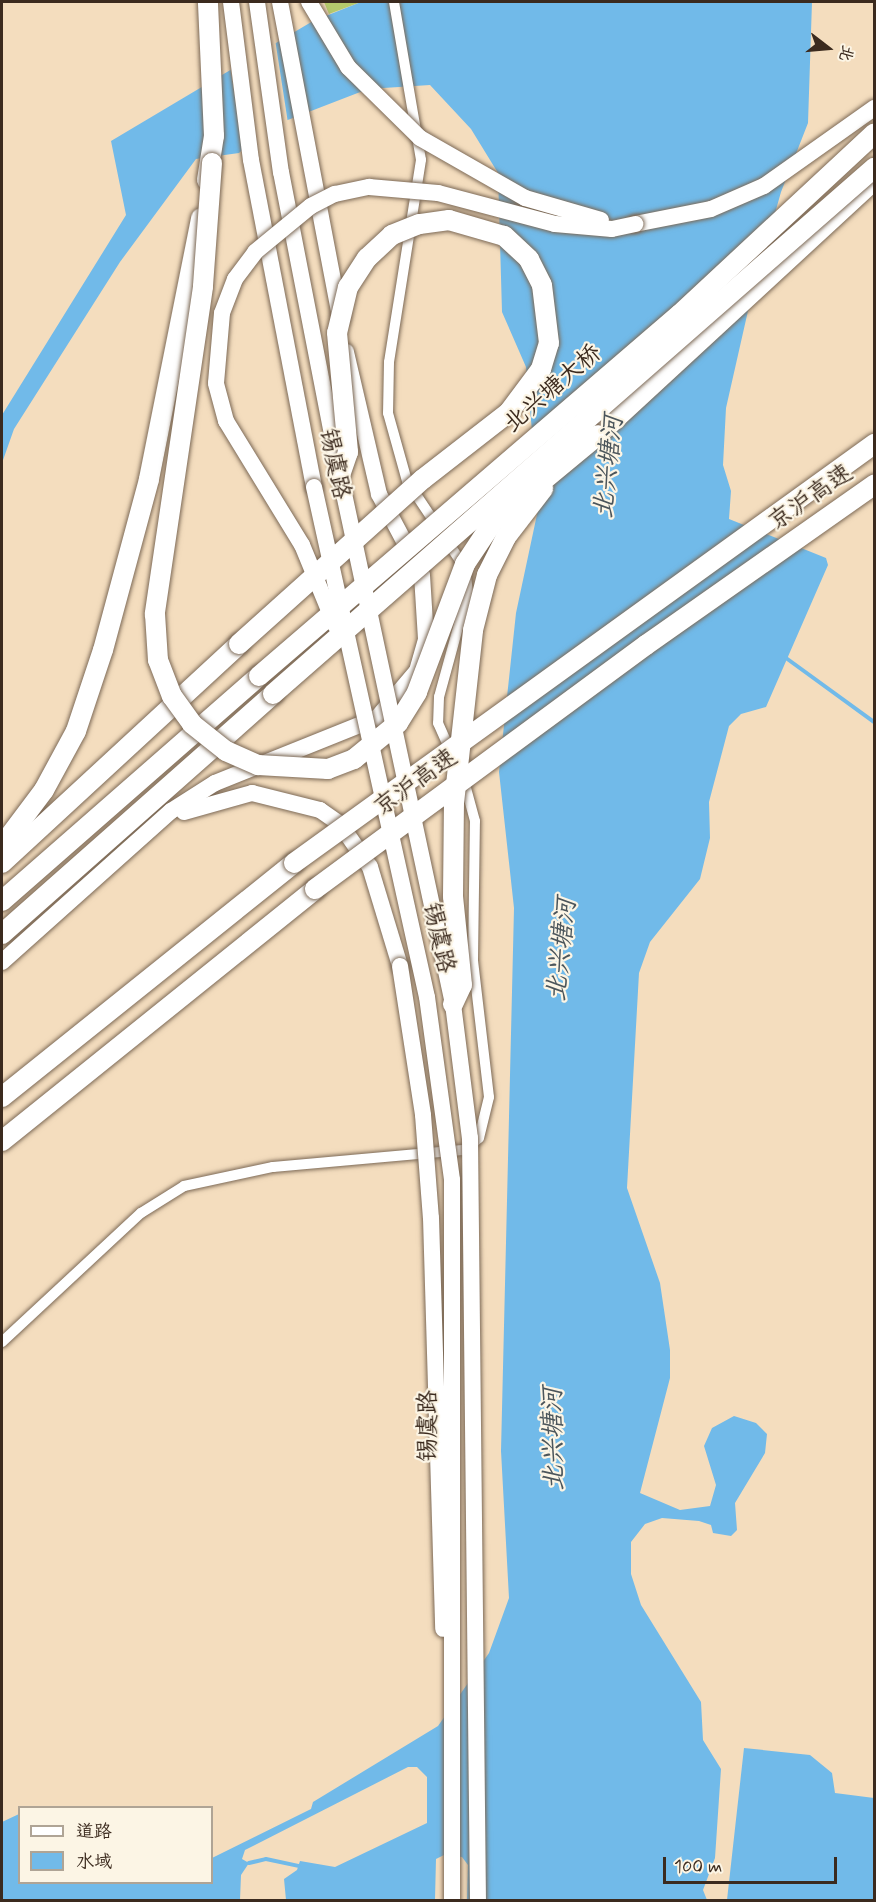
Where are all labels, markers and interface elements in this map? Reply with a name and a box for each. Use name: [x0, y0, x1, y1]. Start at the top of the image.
north arrow: [798, 18, 858, 78]
text: 北: [833, 42, 858, 64]
street label: 北兴塘大桥: [498, 339, 608, 439]
water label: 北兴塘河: [589, 414, 631, 520]
street label: 锡虞路: [312, 426, 356, 502]
street label: 京沪高速: [763, 459, 859, 537]
street label: 京沪高速: [369, 743, 463, 823]
water label: 北兴塘河: [542, 897, 584, 1003]
street label: 锡虞路: [416, 900, 460, 976]
water label: 北兴塘河: [538, 1387, 572, 1491]
street label: 锡虞路: [415, 1390, 443, 1462]
legend: [18, 1806, 213, 1884]
text: 道路: [76, 1820, 112, 1844]
scale bar: [666, 1845, 840, 1883]
text: 水域: [76, 1850, 112, 1874]
text: 100 m: [674, 1855, 722, 1879]

